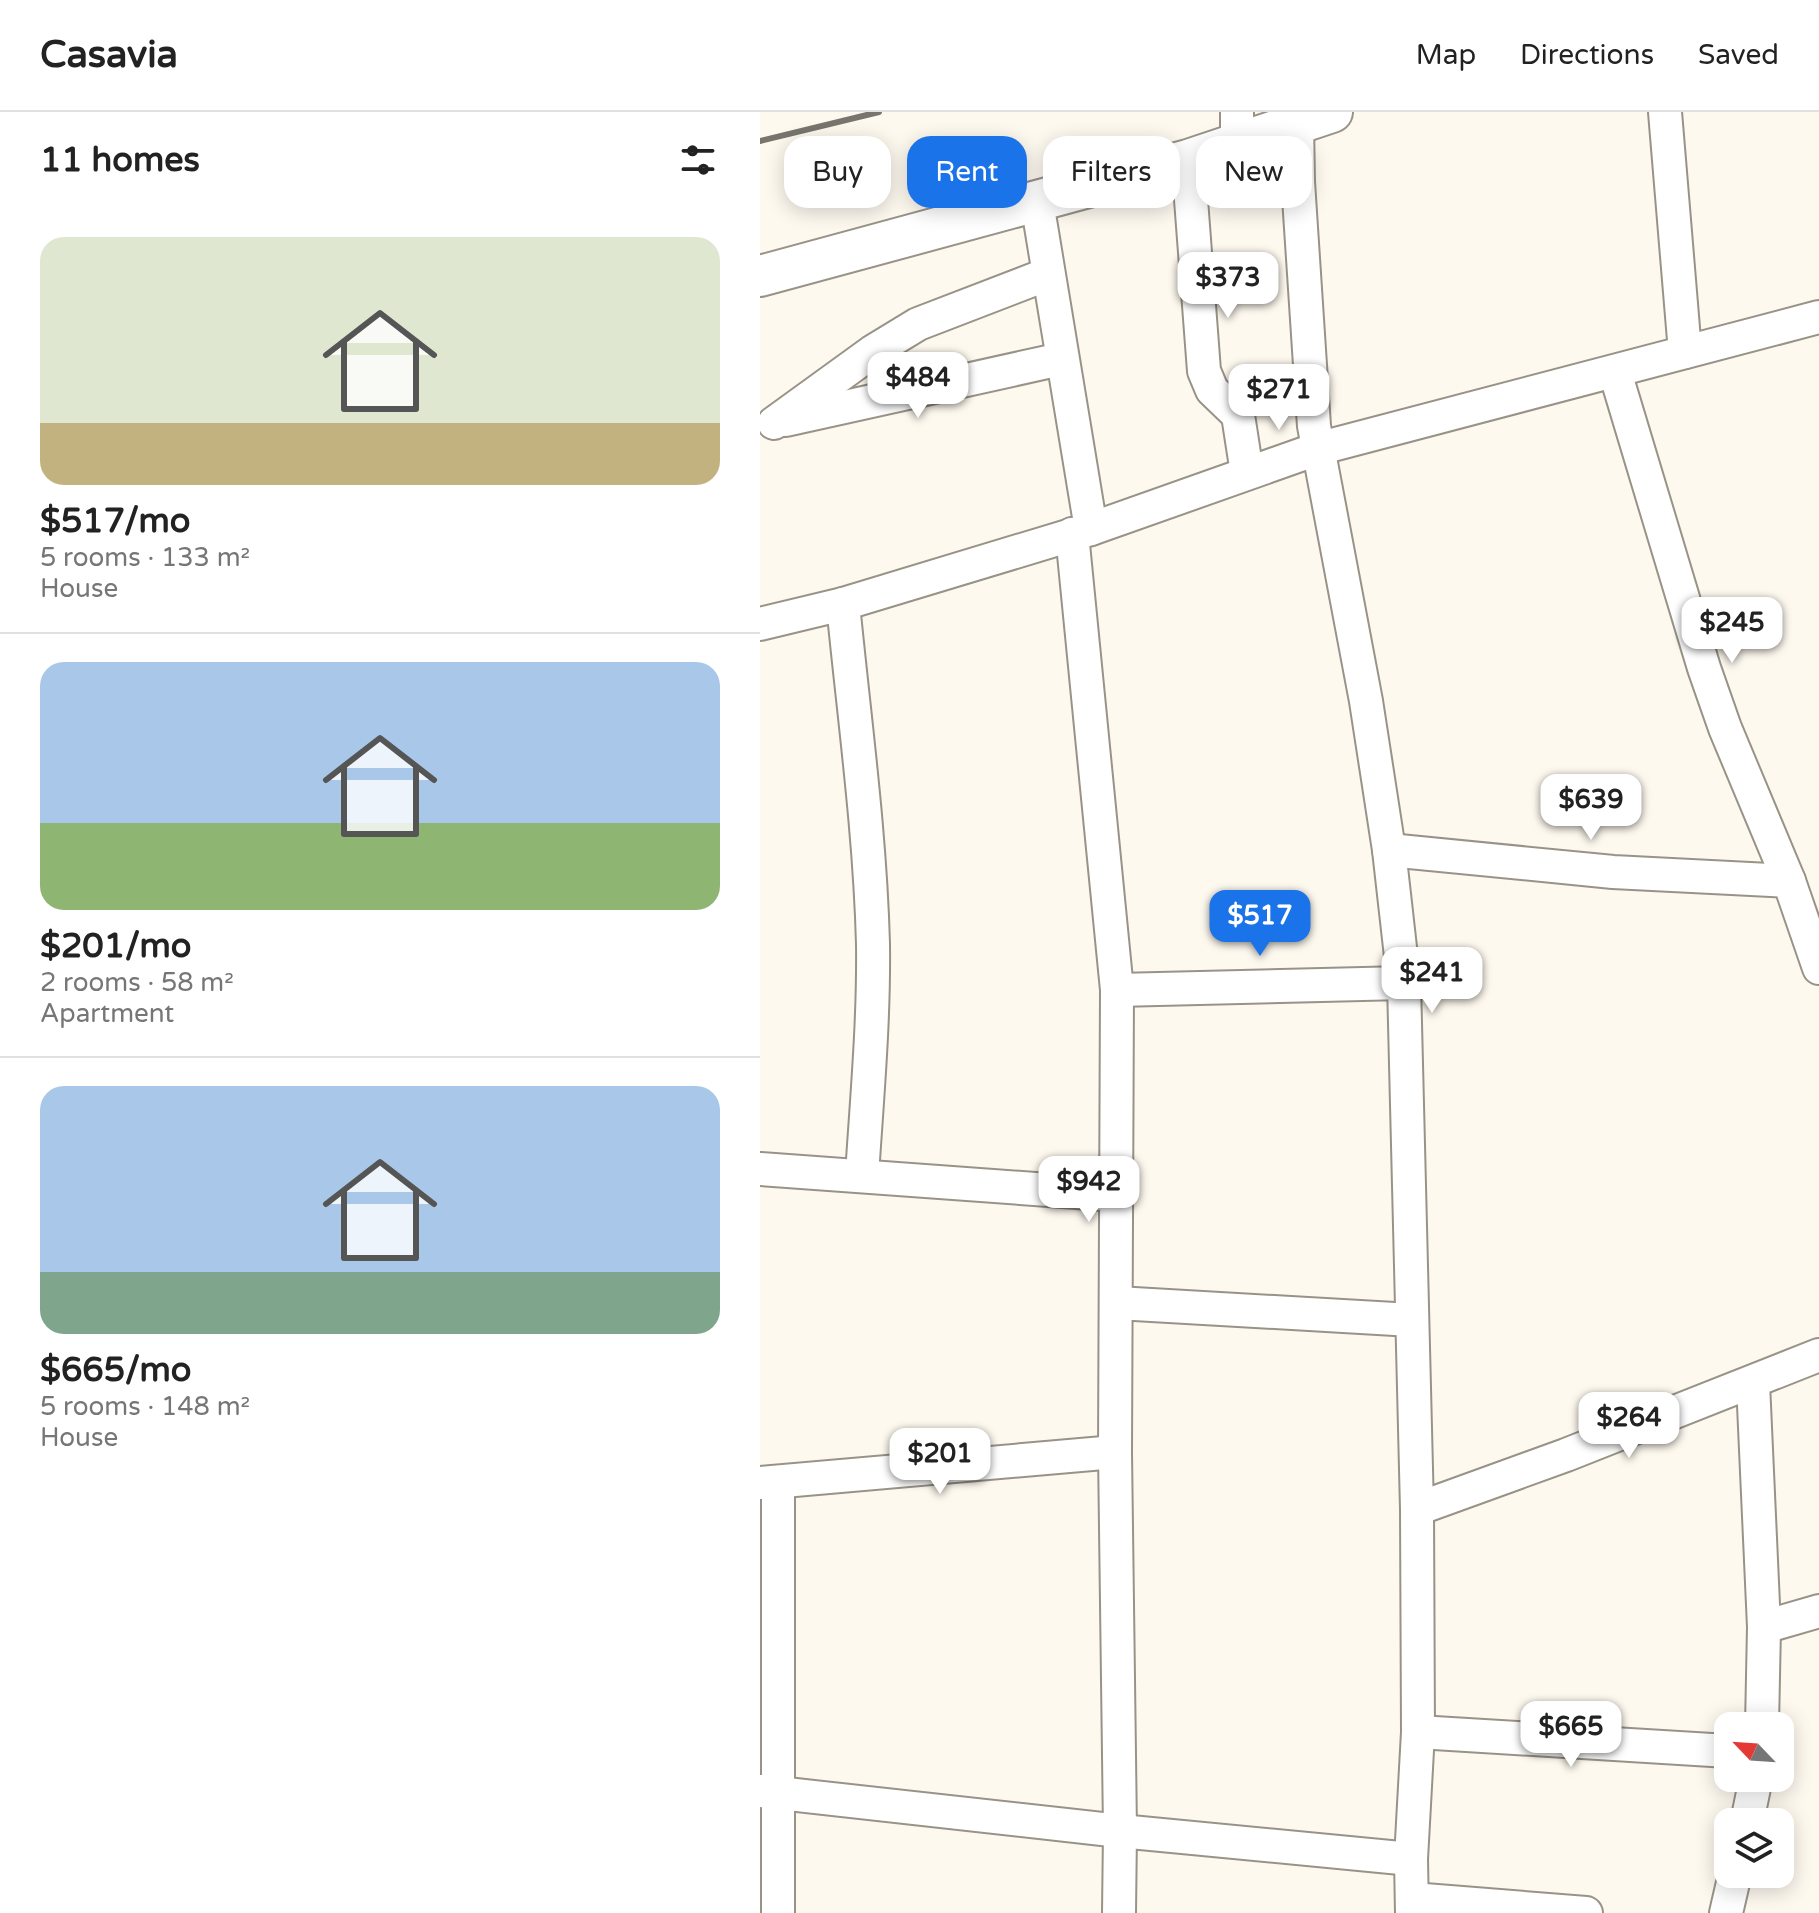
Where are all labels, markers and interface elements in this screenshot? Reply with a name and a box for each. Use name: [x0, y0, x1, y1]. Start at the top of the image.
text: Casavia: [40, 32, 178, 78]
text: Map: [1416, 38, 1476, 72]
text: Directions: [1520, 38, 1654, 72]
text: Saved: [1698, 38, 1779, 72]
chip: Buy: [784, 136, 891, 208]
chip: Rent: [907, 136, 1027, 208]
chip: Filters: [1043, 136, 1180, 208]
chip: New: [1196, 136, 1312, 208]
icon: filters: [676, 138, 720, 182]
text: 11 homes: [40, 140, 200, 181]
pin: $373: [1181, 252, 1275, 320]
text: $373: [1195, 262, 1261, 293]
icon: home: [308, 289, 452, 433]
pin: $484: [871, 352, 965, 420]
text: $484: [885, 362, 951, 393]
pin: $271: [1232, 364, 1326, 432]
text: $271: [1246, 374, 1312, 405]
text: $517/mo: [40, 501, 190, 542]
text: 5 rooms · 133 m²: [40, 542, 250, 573]
text: House: [40, 573, 118, 604]
pin: $245: [1685, 597, 1779, 665]
text: $245: [1699, 607, 1765, 638]
icon: home: [308, 714, 452, 858]
pin: $639: [1544, 774, 1638, 842]
text: $639: [1558, 784, 1624, 815]
pin: $517: [1213, 890, 1307, 958]
text: $517: [1227, 900, 1293, 931]
text: $201/mo: [40, 926, 191, 967]
pin: $241: [1385, 947, 1479, 1015]
text: $241: [1399, 957, 1465, 988]
text: 2 rooms · 58 m²: [40, 967, 234, 998]
text: Apartment: [40, 998, 174, 1029]
icon: home: [308, 1138, 452, 1282]
pin: $942: [1042, 1156, 1136, 1224]
text: $942: [1056, 1166, 1122, 1197]
text: $665/mo: [40, 1350, 191, 1391]
text: 5 rooms · 148 m²: [40, 1391, 250, 1422]
pin: $264: [1582, 1392, 1676, 1460]
text: $264: [1596, 1402, 1662, 1433]
text: House: [40, 1422, 118, 1453]
pin: $201: [893, 1428, 987, 1496]
text: $201: [907, 1438, 973, 1469]
pin: $665: [1524, 1701, 1618, 1769]
text: $665: [1538, 1711, 1604, 1742]
north arrow: [1714, 1712, 1794, 1792]
map controls: [1714, 1712, 1794, 1888]
button: layers: [1714, 1808, 1794, 1888]

